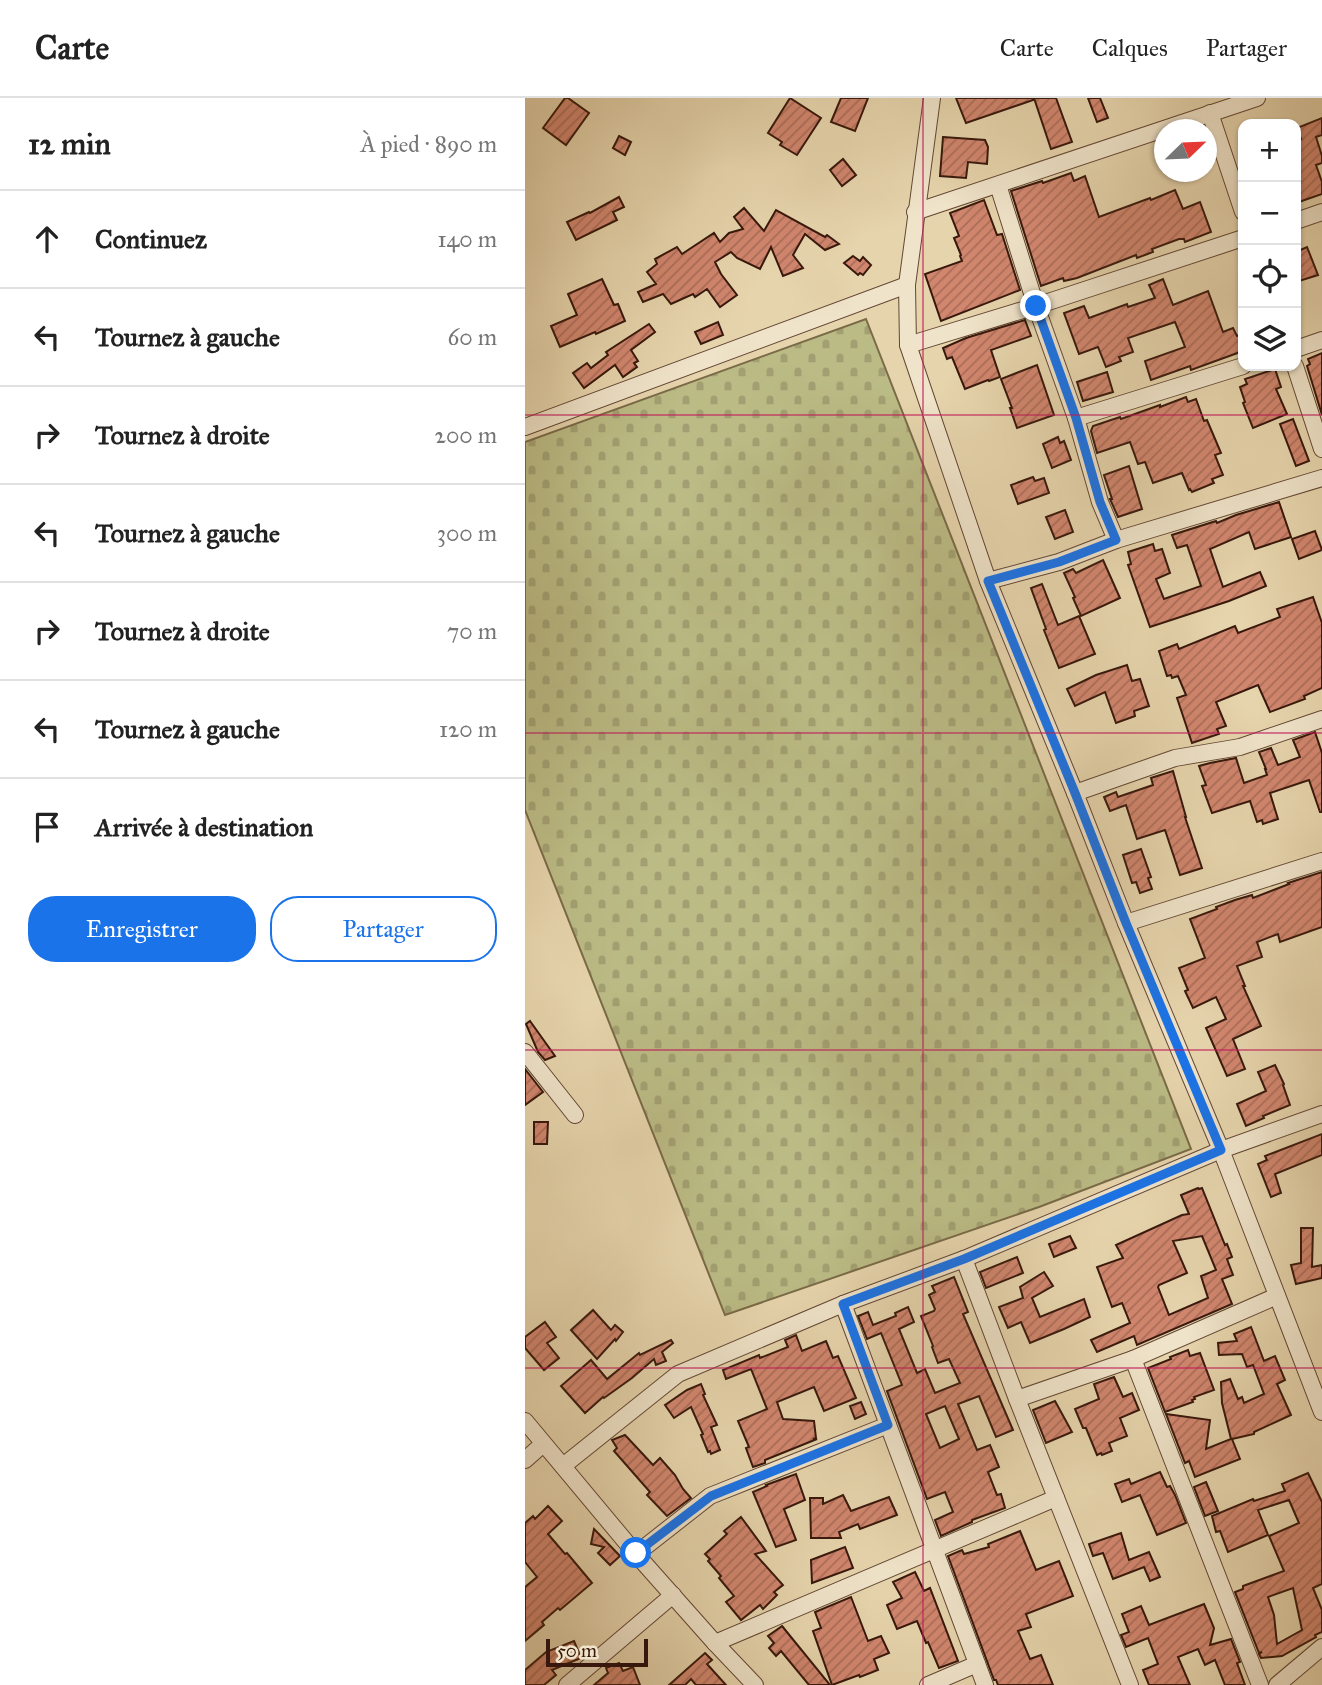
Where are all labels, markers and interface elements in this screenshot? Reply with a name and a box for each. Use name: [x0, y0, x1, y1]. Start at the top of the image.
text: Carte: [35, 28, 109, 68]
text: Carte: [1000, 33, 1054, 63]
text: Calques: [1092, 33, 1168, 63]
text: Partager: [1206, 33, 1287, 63]
north arrow: [1154, 119, 1217, 182]
map controls: [1238, 119, 1301, 371]
button: +: [1238, 119, 1301, 182]
text: 12 min: [28, 126, 111, 162]
text: À pied · 890 m: [361, 130, 497, 158]
button: −: [1238, 182, 1301, 245]
icon: ahead: [28, 220, 66, 258]
text: Continuez: [95, 223, 207, 255]
text: 140 m: [437, 225, 497, 253]
button: locate: [1238, 245, 1301, 308]
route end: [1020, 290, 1051, 321]
button: layers: [1238, 308, 1301, 371]
icon: left: [28, 318, 66, 356]
text: Tournez à gauche: [95, 321, 280, 353]
text: 60 m: [448, 323, 497, 351]
icon: right: [28, 416, 66, 454]
text: Tournez à droite: [95, 419, 270, 451]
text: 200 m: [435, 421, 497, 449]
icon: left: [28, 514, 66, 552]
text: Tournez à gauche: [95, 517, 280, 549]
text: 300 m: [437, 519, 497, 547]
icon: right: [28, 612, 66, 650]
text: Tournez à droite: [95, 615, 270, 647]
text: 70 m: [447, 617, 497, 645]
icon: left: [28, 710, 66, 748]
text: Tournez à gauche: [95, 713, 280, 745]
text: 120 m: [439, 715, 497, 743]
icon: arrive: [28, 808, 66, 846]
text: Arrivée à destination: [95, 811, 313, 843]
button: Enregistrer: [28, 896, 256, 962]
button: Partager: [270, 896, 497, 962]
route start: [620, 1537, 651, 1568]
scale bar: [546, 1636, 647, 1668]
text: 50 m: [557, 1639, 597, 1662]

